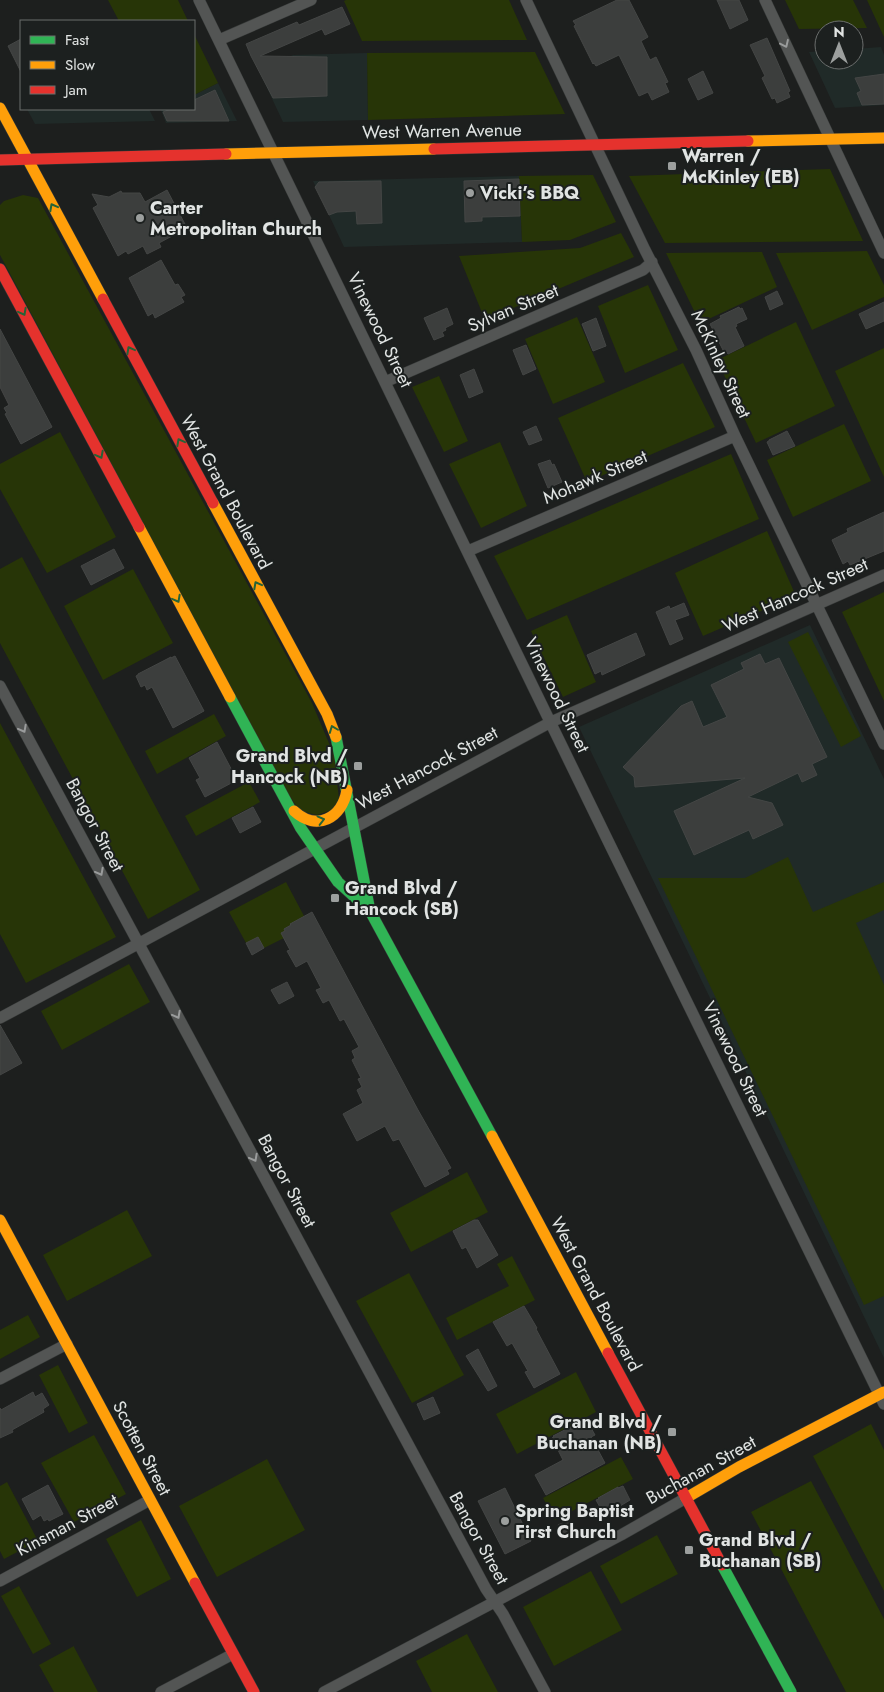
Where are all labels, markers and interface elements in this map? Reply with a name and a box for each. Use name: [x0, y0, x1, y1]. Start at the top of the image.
legend: [20, 20, 195, 110]
north arrow: [814, 20, 864, 70]
text: N: [833, 22, 845, 42]
text: Fast: [65, 29, 89, 51]
one-way arrow: [779, 39, 790, 48]
text: Slow: [65, 54, 96, 76]
text: Jam: [63, 79, 88, 101]
street label: West Warren Avenue: [362, 117, 522, 145]
place label: Warren / McKinley (EB): [682, 143, 800, 190]
marker: Warren / McKinley (EB): [666, 160, 678, 172]
place label: Vicki’s BBQ: [479, 180, 580, 206]
marker: Vicki’s BBQ: [464, 187, 476, 199]
place label: Carter Metropolitan Church: [150, 195, 322, 242]
one-way arrow: [50, 203, 60, 212]
marker: Carter Metropolitan Church: [134, 212, 146, 224]
street label: Vinewood Street: [341, 268, 419, 393]
street label: Sylvan Street: [464, 277, 563, 339]
street label: McKinley Street: [685, 306, 758, 423]
one-way arrow: [17, 307, 27, 316]
one-way arrow: [126, 347, 136, 356]
street label: West Grand Boulevard: [174, 410, 278, 574]
one-way arrow: [176, 439, 186, 448]
street label: Mohawk Street: [539, 443, 652, 511]
one-way arrow: [94, 450, 104, 459]
street label: West Hancock Street: [718, 551, 873, 639]
one-way arrow: [253, 582, 263, 591]
one-way arrow: [171, 593, 181, 602]
street label: Vinewood Street: [518, 633, 596, 758]
street label: West Hancock Street: [352, 719, 503, 816]
one-way arrow: [17, 723, 27, 732]
one-way arrow: [329, 725, 339, 734]
place label: Grand Blvd / Hancock (NB): [231, 743, 348, 790]
marker: Grand Blvd / Hancock (NB): [352, 760, 364, 772]
street label: Bangor Street: [59, 774, 131, 877]
one-way arrow: [316, 815, 325, 825]
one-way arrow: [94, 867, 104, 876]
place label: Grand Blvd / Hancock (SB): [345, 875, 459, 922]
marker: Grand Blvd / Hancock (SB): [329, 892, 341, 904]
street label: Vinewood Street: [696, 997, 774, 1122]
one-way arrow: [171, 1010, 181, 1019]
street label: Bangor Street: [251, 1130, 323, 1233]
one-way arrow: [248, 1153, 258, 1162]
street label: West Grand Boulevard: [544, 1212, 648, 1376]
street label: Scotten Street: [106, 1396, 178, 1501]
place label: Grand Blvd / Buchanan (NB): [537, 1409, 662, 1456]
marker: Grand Blvd / Buchanan (NB): [666, 1426, 678, 1438]
street label: Buchanan Street: [641, 1429, 761, 1511]
street label: Kinsman Street: [11, 1487, 123, 1563]
street label: Bangor Street: [443, 1487, 516, 1590]
place label: Spring Baptist First Church: [515, 1498, 634, 1545]
marker: Spring Baptist First Church: [499, 1515, 511, 1527]
place label: Grand Blvd / Buchanan (SB): [699, 1527, 821, 1574]
marker: Grand Blvd / Buchanan (SB): [683, 1544, 695, 1556]

